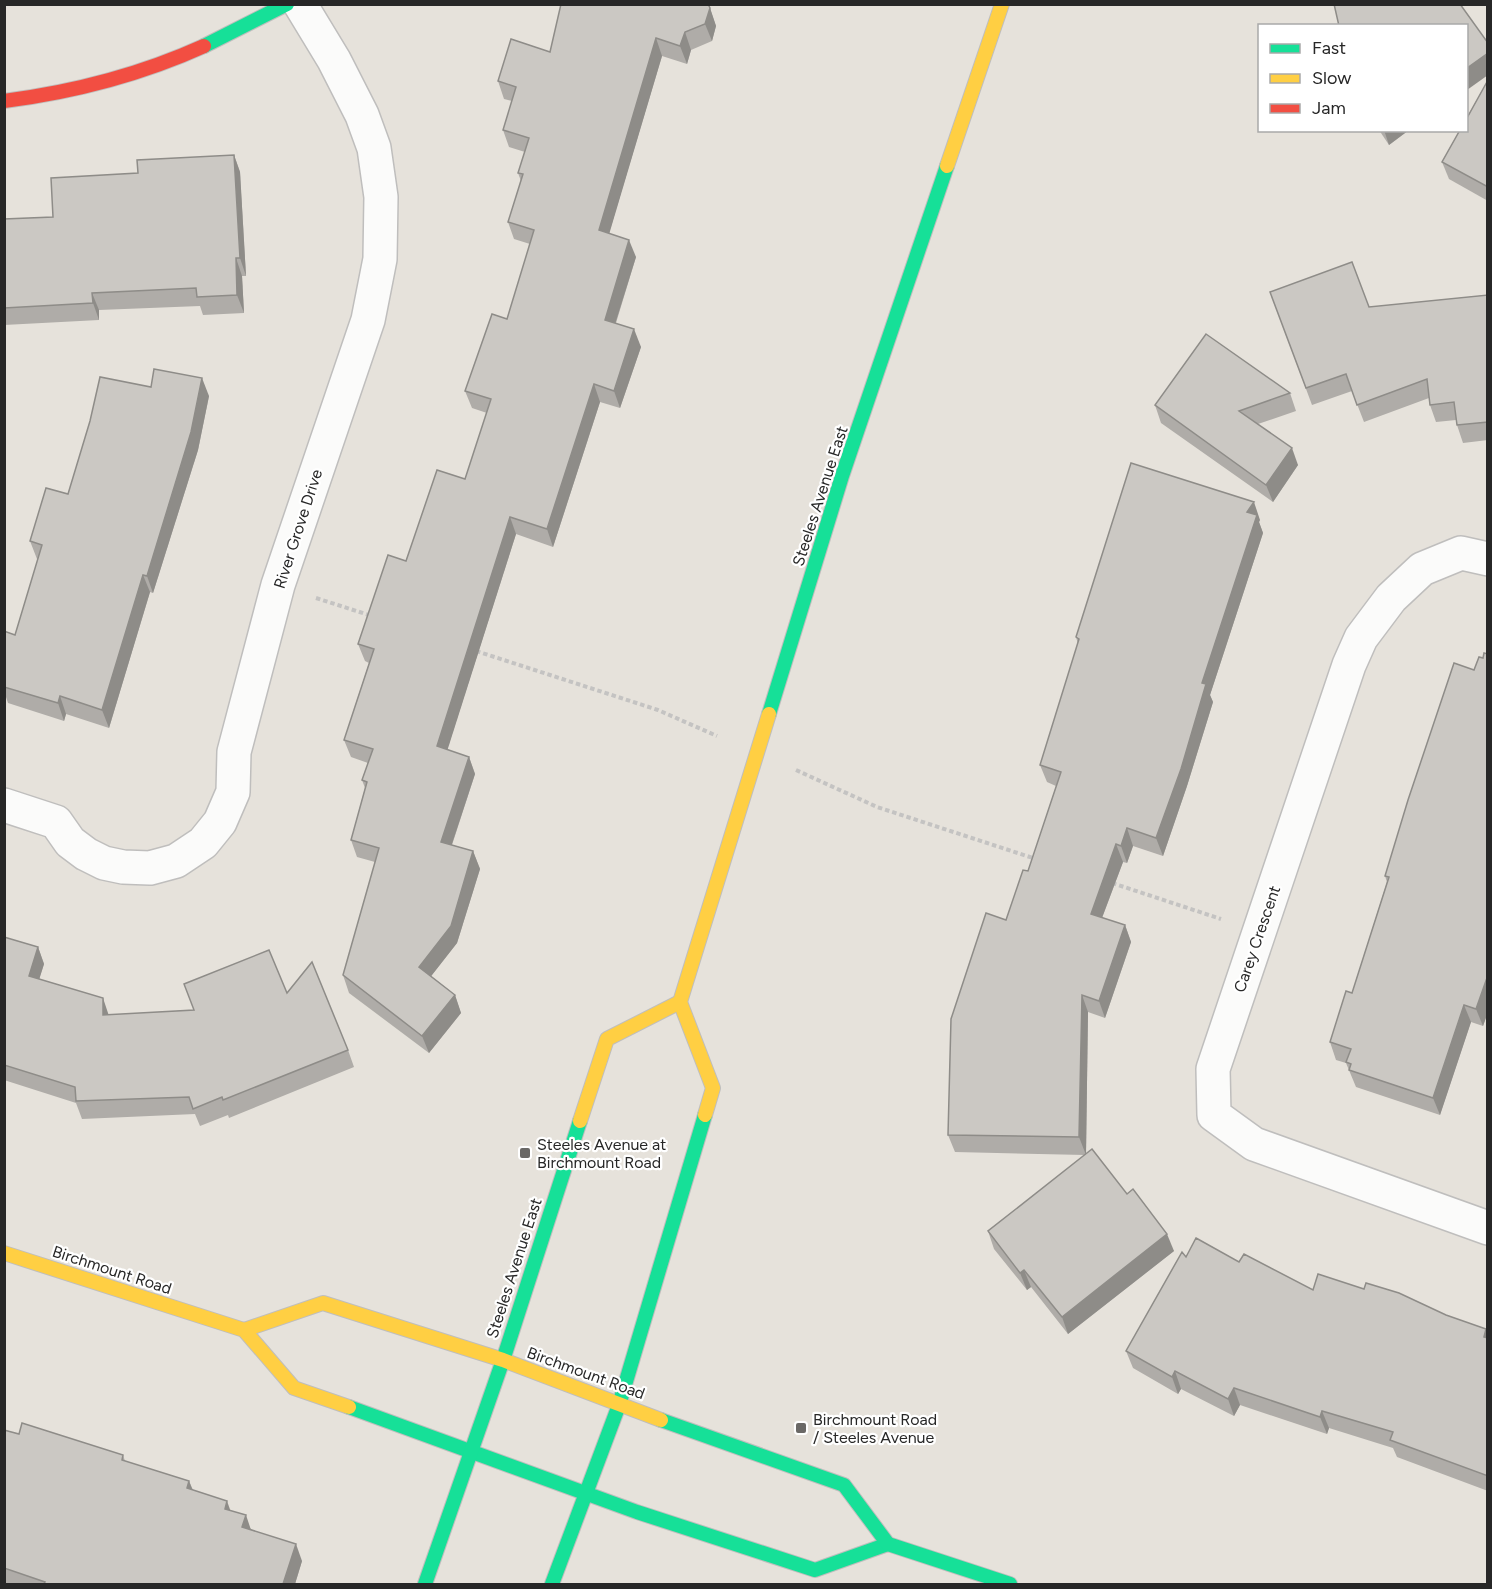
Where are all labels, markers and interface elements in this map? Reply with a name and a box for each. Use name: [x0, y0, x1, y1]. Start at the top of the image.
legend: [1258, 24, 1468, 132]
text: Fast: [1312, 37, 1346, 59]
text: Slow: [1312, 67, 1351, 89]
text: Jam: [1312, 97, 1346, 119]
street label: Steeles Avenue East: [788, 424, 852, 568]
street label: River Grove Drive: [270, 467, 326, 591]
street label: Carey Crescent: [1230, 883, 1284, 995]
place label: Steeles Avenue at Birchmount Road: [537, 1135, 666, 1172]
marker: Steeles Avenue at Birchmount Road: [518, 1146, 532, 1160]
street label: Steeles Avenue East: [482, 1196, 546, 1340]
street label: Birchmount Road: [50, 1242, 174, 1298]
street label: Birchmount Road: [524, 1343, 648, 1403]
place label: Birchmount Road / Steeles Avenue: [813, 1410, 937, 1447]
marker: Birchmount Road / Steeles Avenue: [794, 1421, 808, 1435]

